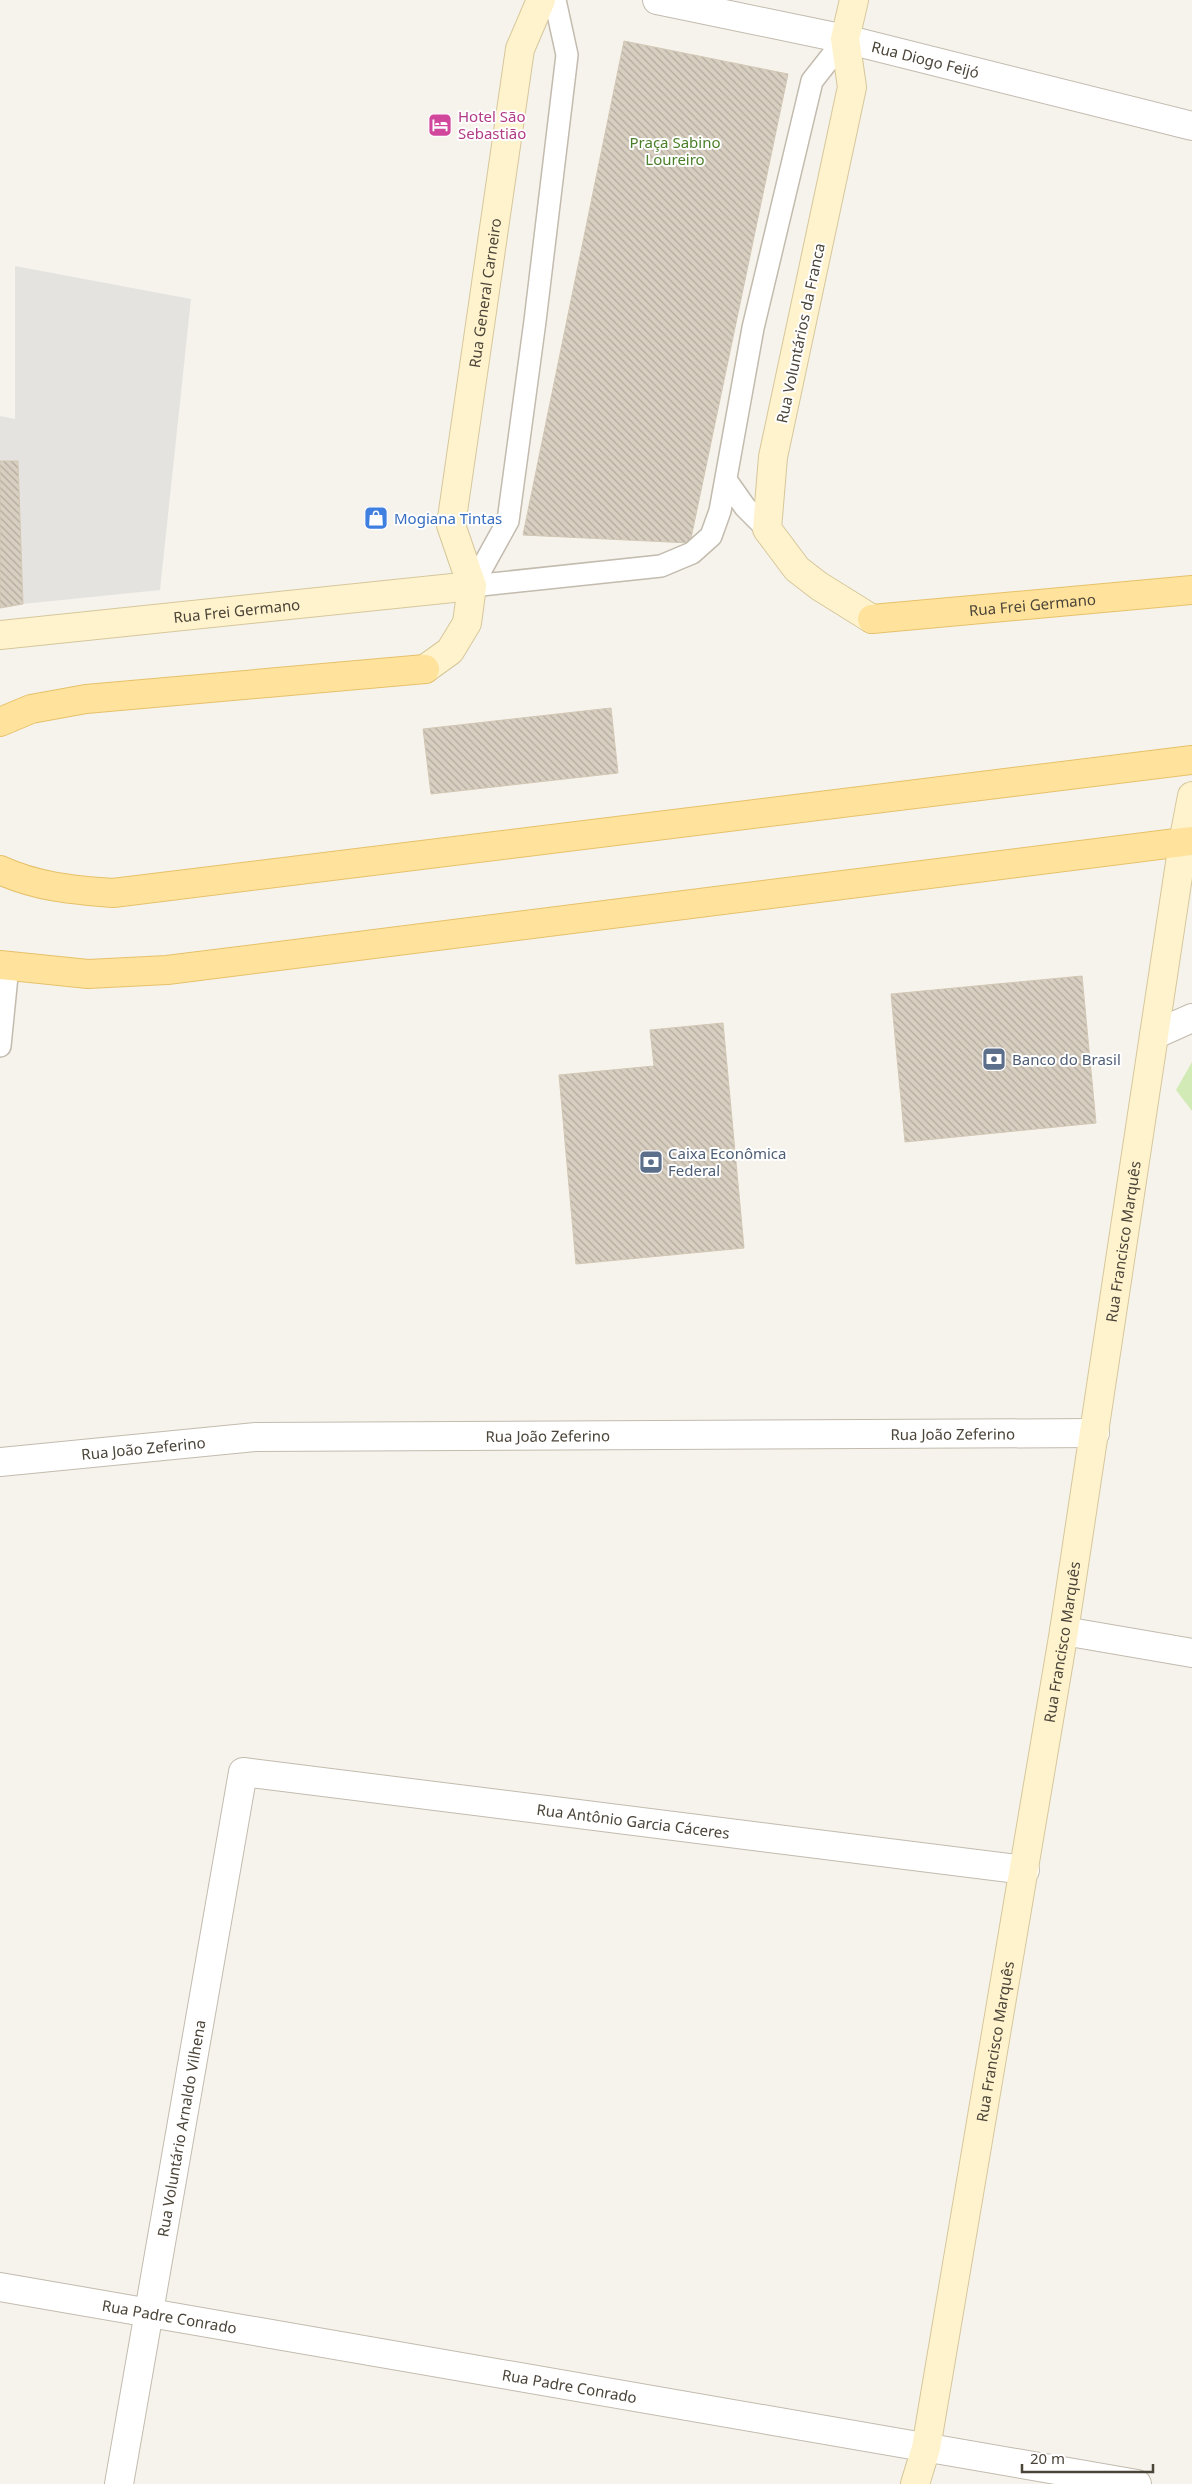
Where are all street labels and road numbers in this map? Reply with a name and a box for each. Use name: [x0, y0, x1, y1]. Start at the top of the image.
street label: Rua Diogo Feijó: [870, 36, 981, 82]
street label: Rua General Carneiro: [464, 217, 505, 369]
street label: Rua Voluntários da Franca: [771, 241, 829, 425]
street label: Rua Frei Germano: [968, 589, 1097, 620]
street label: Rua Frei Germano: [172, 594, 301, 627]
street label: Rua Francisco Marquês: [1101, 1160, 1145, 1324]
street label: Rua João Zeferino: [890, 1423, 1015, 1444]
street label: Rua João Zeferino: [485, 1425, 610, 1446]
street label: Rua João Zeferino: [80, 1432, 206, 1464]
street label: Rua Francisco Marquês: [1039, 1560, 1084, 1724]
street label: Rua Antônio Garcia Cáceres: [536, 1799, 731, 1843]
street label: Rua Francisco Marquês: [971, 1959, 1018, 2123]
street label: Rua Voluntário Arnaldo Vilhena: [152, 2018, 210, 2238]
street label: Rua Padre Conrado: [101, 2295, 238, 2338]
street label: Rua Padre Conrado: [501, 2364, 638, 2407]

